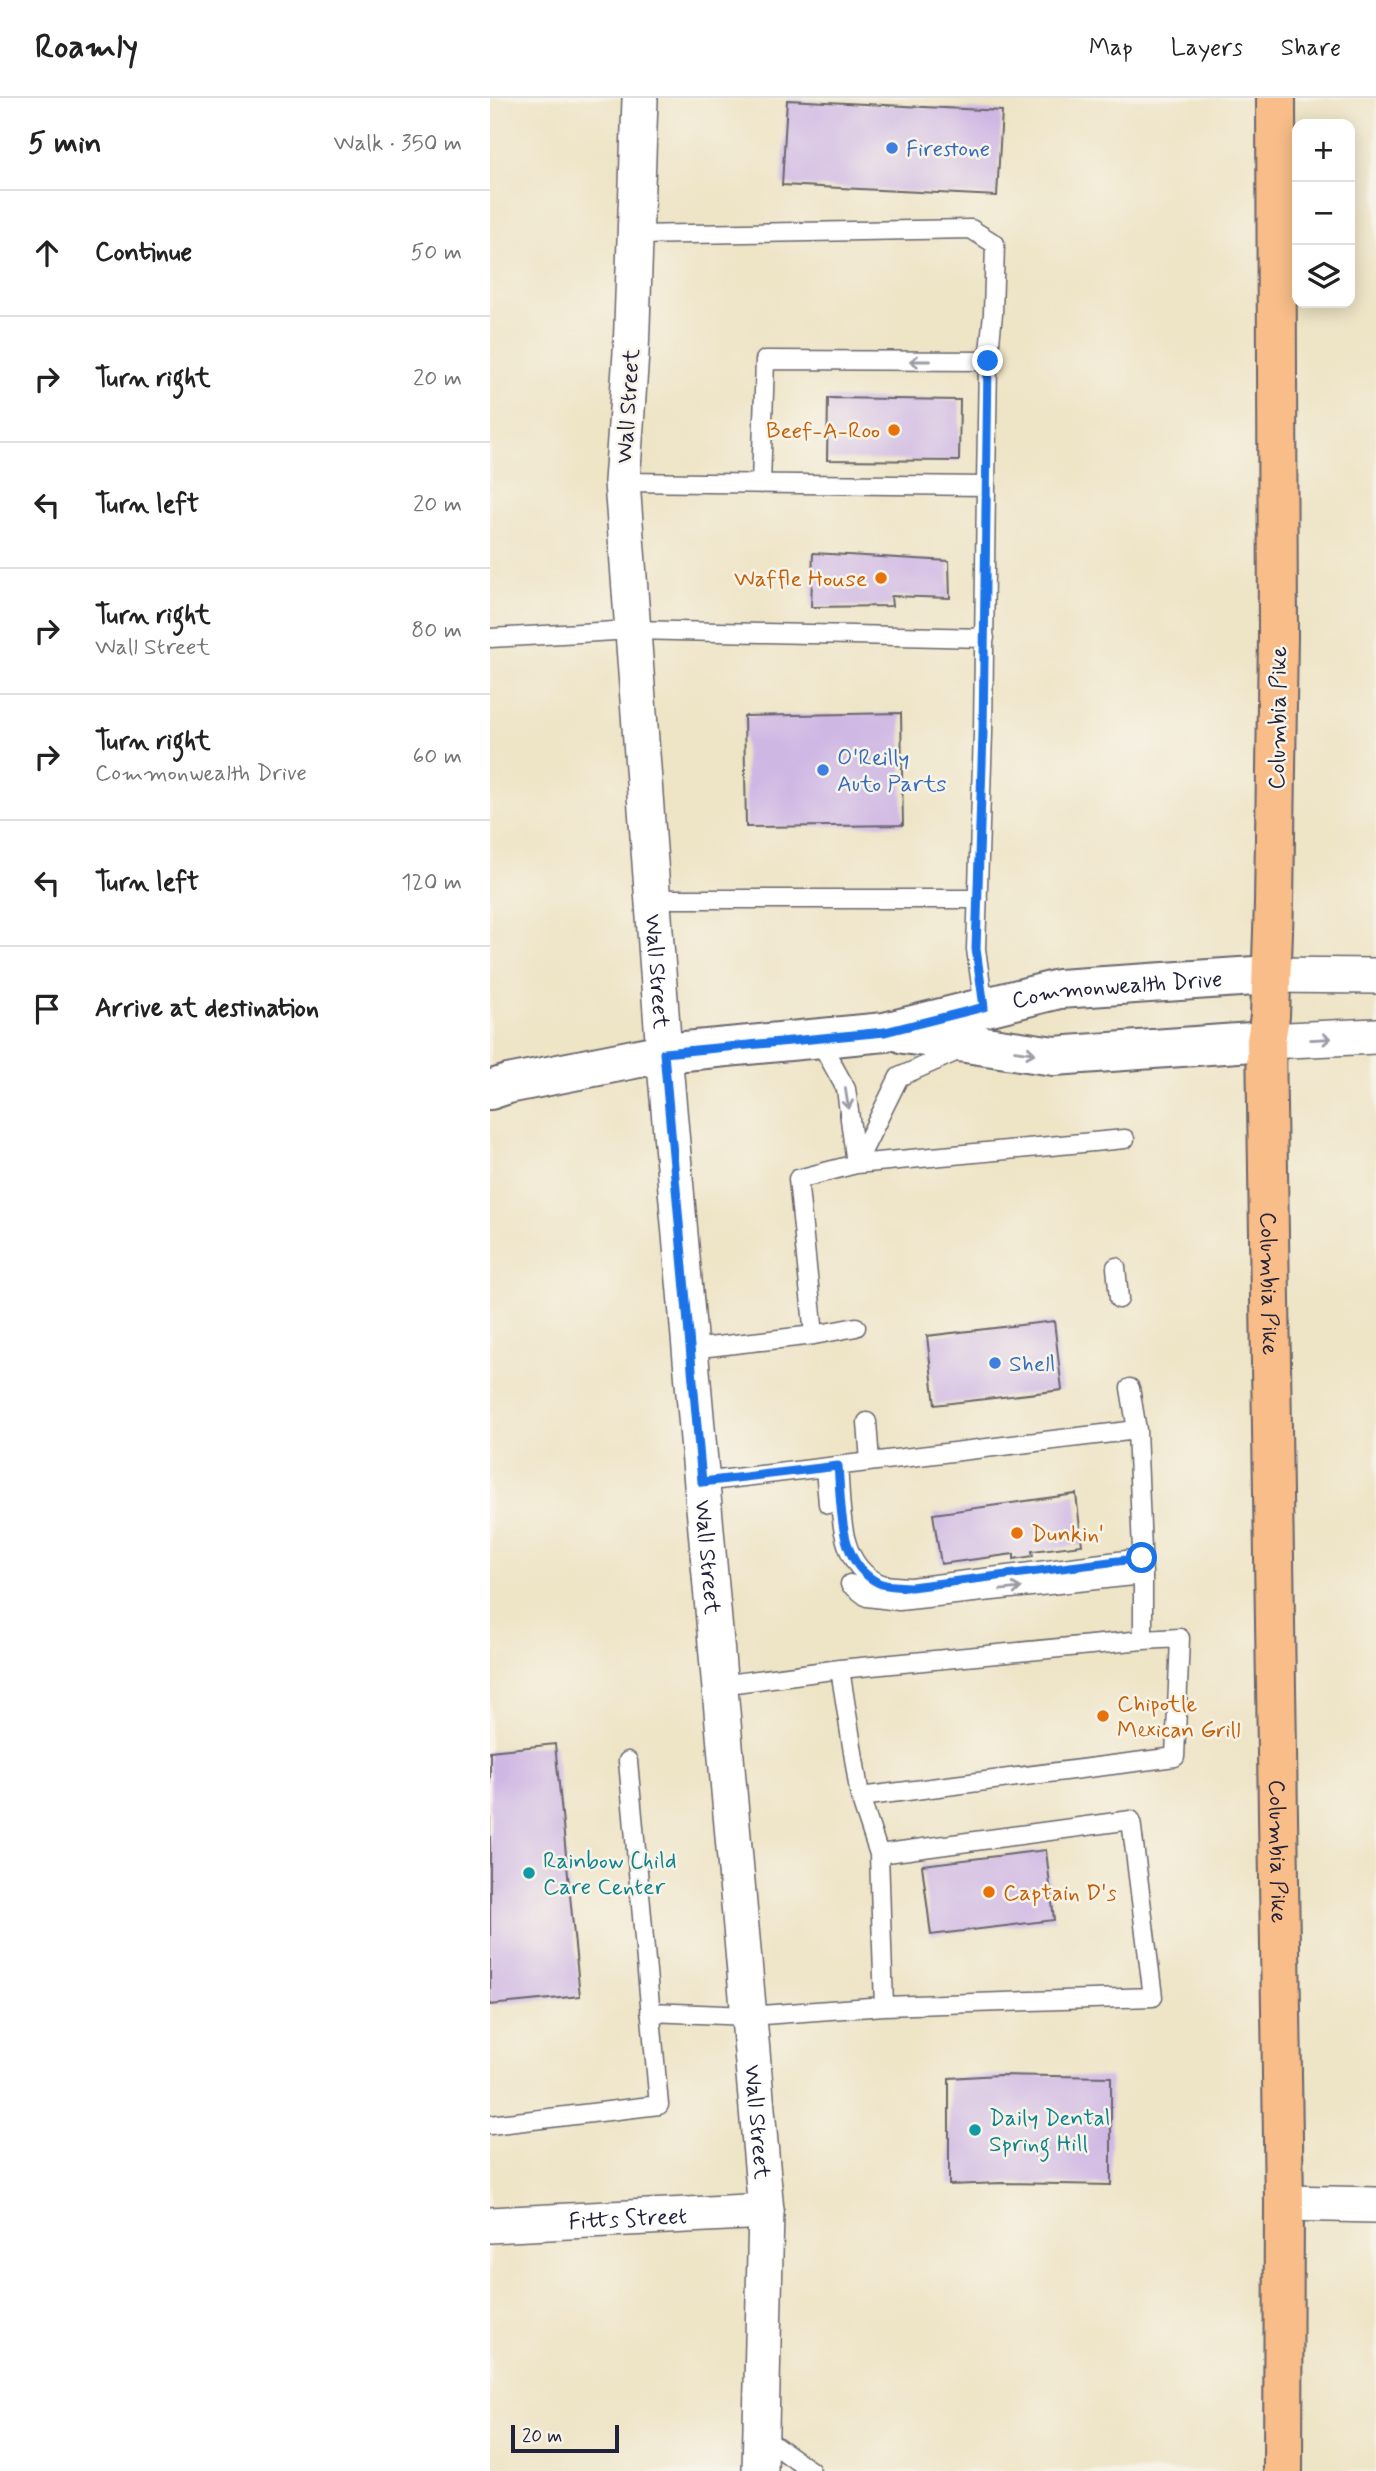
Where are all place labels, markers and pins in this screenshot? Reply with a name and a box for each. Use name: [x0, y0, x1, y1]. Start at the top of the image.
place label: Firestone: [906, 135, 990, 165]
marker: Firestone: [884, 140, 900, 156]
place label: Beef-A-Roo: [766, 417, 880, 447]
marker: Beef-A-Roo: [886, 422, 902, 438]
place label: Waffle House: [734, 565, 867, 595]
marker: Waffle House: [873, 570, 889, 586]
place label: O'Reilly Auto Parts: [837, 744, 946, 800]
marker: O'Reilly Auto Parts: [815, 762, 831, 778]
place label: Shell: [1009, 1350, 1055, 1380]
marker: Shell: [987, 1355, 1003, 1371]
place label: Dunkin': [1031, 1520, 1104, 1550]
marker: Dunkin': [1009, 1525, 1025, 1541]
place label: Chipotle Mexican Grill: [1117, 1690, 1241, 1746]
marker: Chipotle Mexican Grill: [1095, 1708, 1111, 1724]
place label: Rainbow Child Care Center: [543, 1847, 676, 1903]
marker: Rainbow Child Care Center: [521, 1865, 537, 1881]
place label: Captain D's: [1003, 1879, 1117, 1909]
marker: Captain D's: [981, 1884, 997, 1900]
place label: Daily Dental Spring Hill: [989, 2104, 1111, 2162]
marker: Daily Dental Spring Hill: [967, 2122, 983, 2138]

